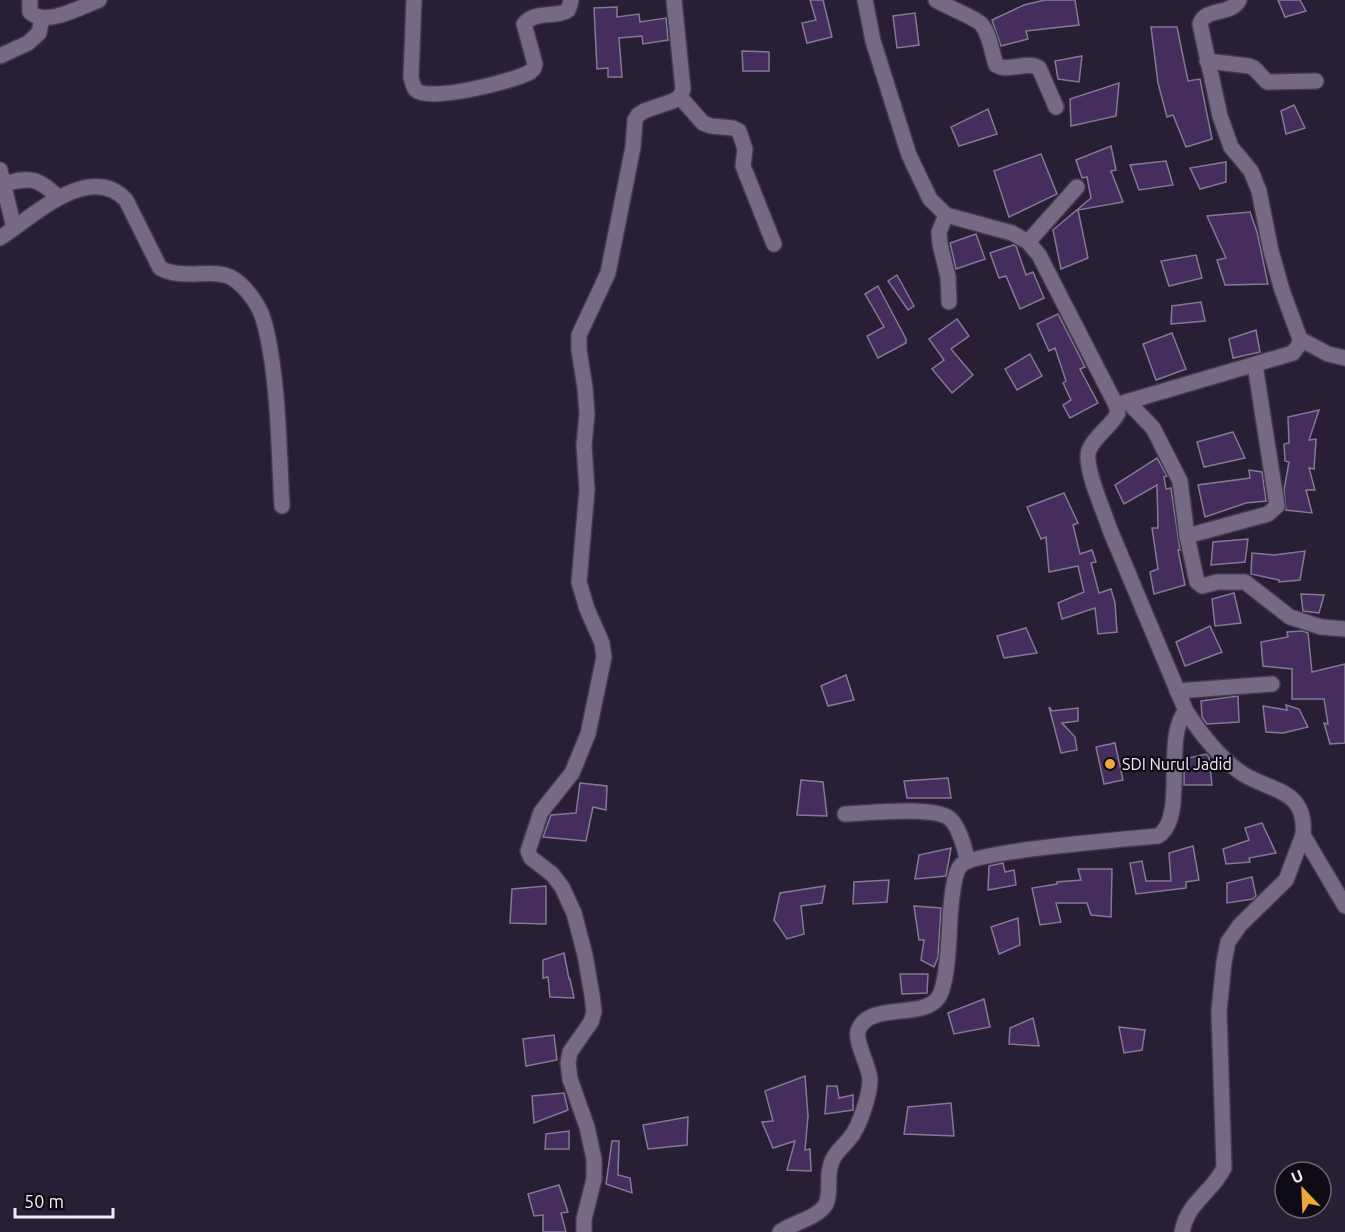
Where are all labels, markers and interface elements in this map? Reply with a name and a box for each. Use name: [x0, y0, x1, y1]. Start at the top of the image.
place label: SDI Nurul Jadid: [1122, 755, 1232, 773]
marker: SDI Nurul Jadid: [1103, 757, 1117, 771]
north arrow: [1273, 1160, 1333, 1220]
text: U: [1288, 1166, 1306, 1187]
scale bar: [15, 1181, 112, 1219]
text: 50 m: [24, 1191, 64, 1211]

